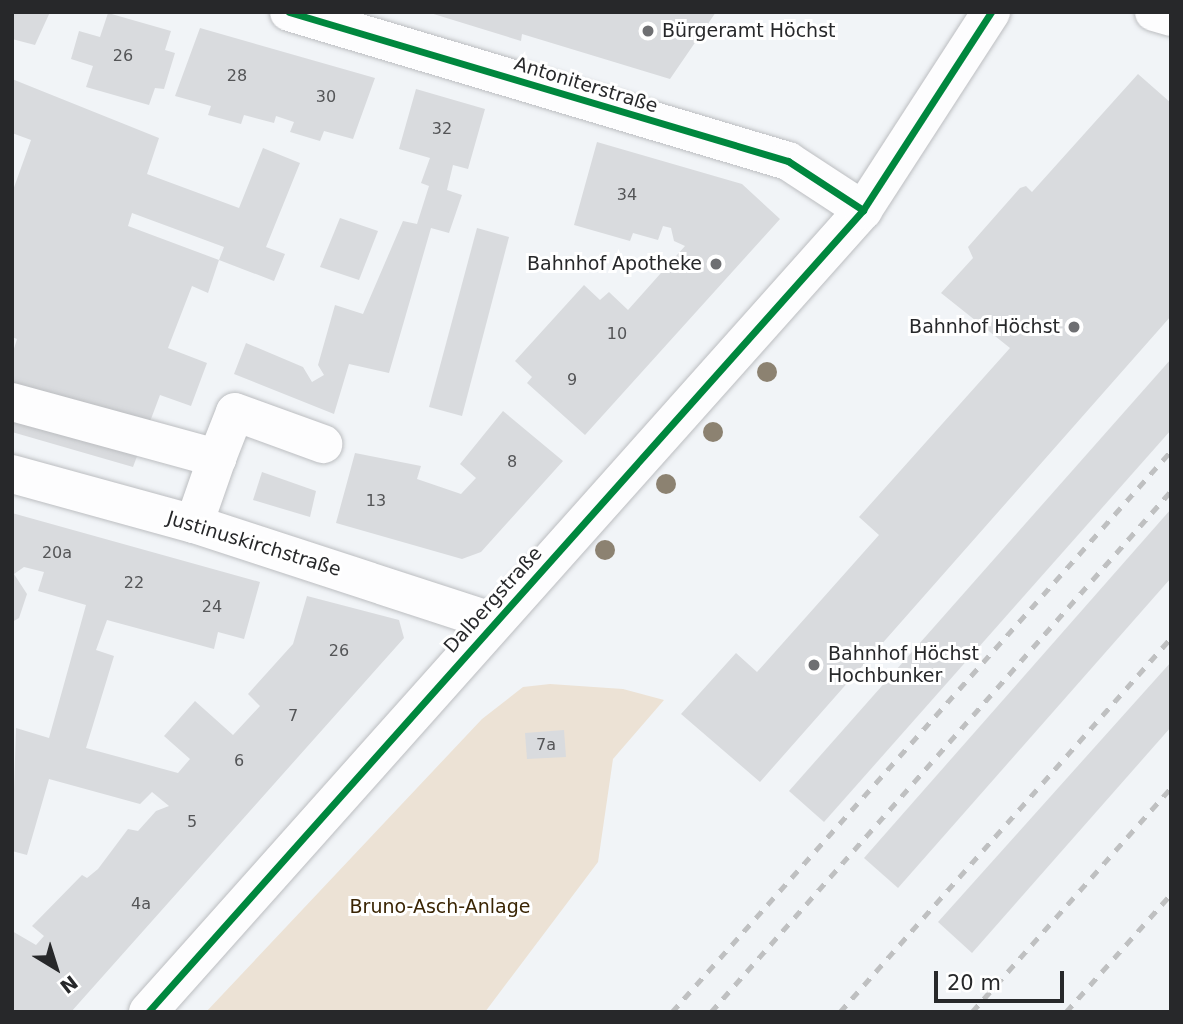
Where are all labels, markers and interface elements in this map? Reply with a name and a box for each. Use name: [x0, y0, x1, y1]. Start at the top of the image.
place label: Bürgeramt Höchst: [662, 20, 836, 42]
marker: Bürgeramt Höchst: [640, 23, 656, 39]
house number: 26: [113, 46, 133, 66]
street label: Antoniterstraße: [511, 52, 661, 118]
house number: 28: [227, 66, 247, 86]
house number: 30: [316, 87, 336, 107]
house number: 32: [432, 119, 452, 139]
house number: 34: [617, 185, 637, 205]
place label: Bahnhof Apotheke: [527, 253, 702, 275]
marker: Bahnhof Apotheke: [708, 256, 724, 272]
place label: Bahnhof Höchst: [909, 316, 1060, 338]
marker: Bahnhof Höchst: [1066, 319, 1082, 335]
house number: 10: [607, 324, 627, 344]
house number: 9: [567, 370, 577, 390]
house number: 8: [507, 452, 517, 472]
house number: 13: [366, 491, 386, 511]
street label: Justinuskirchstraße: [164, 507, 344, 581]
street label: Dalbergstraße: [439, 542, 547, 658]
house number: 20a: [42, 543, 72, 563]
house number: 22: [124, 573, 144, 593]
house number: 24: [202, 597, 222, 617]
house number: 26: [329, 641, 349, 661]
place label: Bahnhof Höchst Hochbunker: [828, 643, 979, 687]
marker: Bahnhof Höchst Hochbunker: [806, 657, 822, 673]
house number: 7: [288, 706, 298, 726]
house number: 7a: [536, 735, 556, 755]
house number: 6: [234, 751, 244, 771]
house number: 5: [187, 812, 197, 832]
house number: 4a: [131, 894, 151, 914]
park label: Bruno-Asch-Anlage: [350, 896, 530, 918]
north arrow: [21, 933, 91, 1003]
scale bar: [938, 958, 1068, 1002]
text: N: [56, 971, 82, 998]
text: 20 m: [947, 971, 1001, 995]

